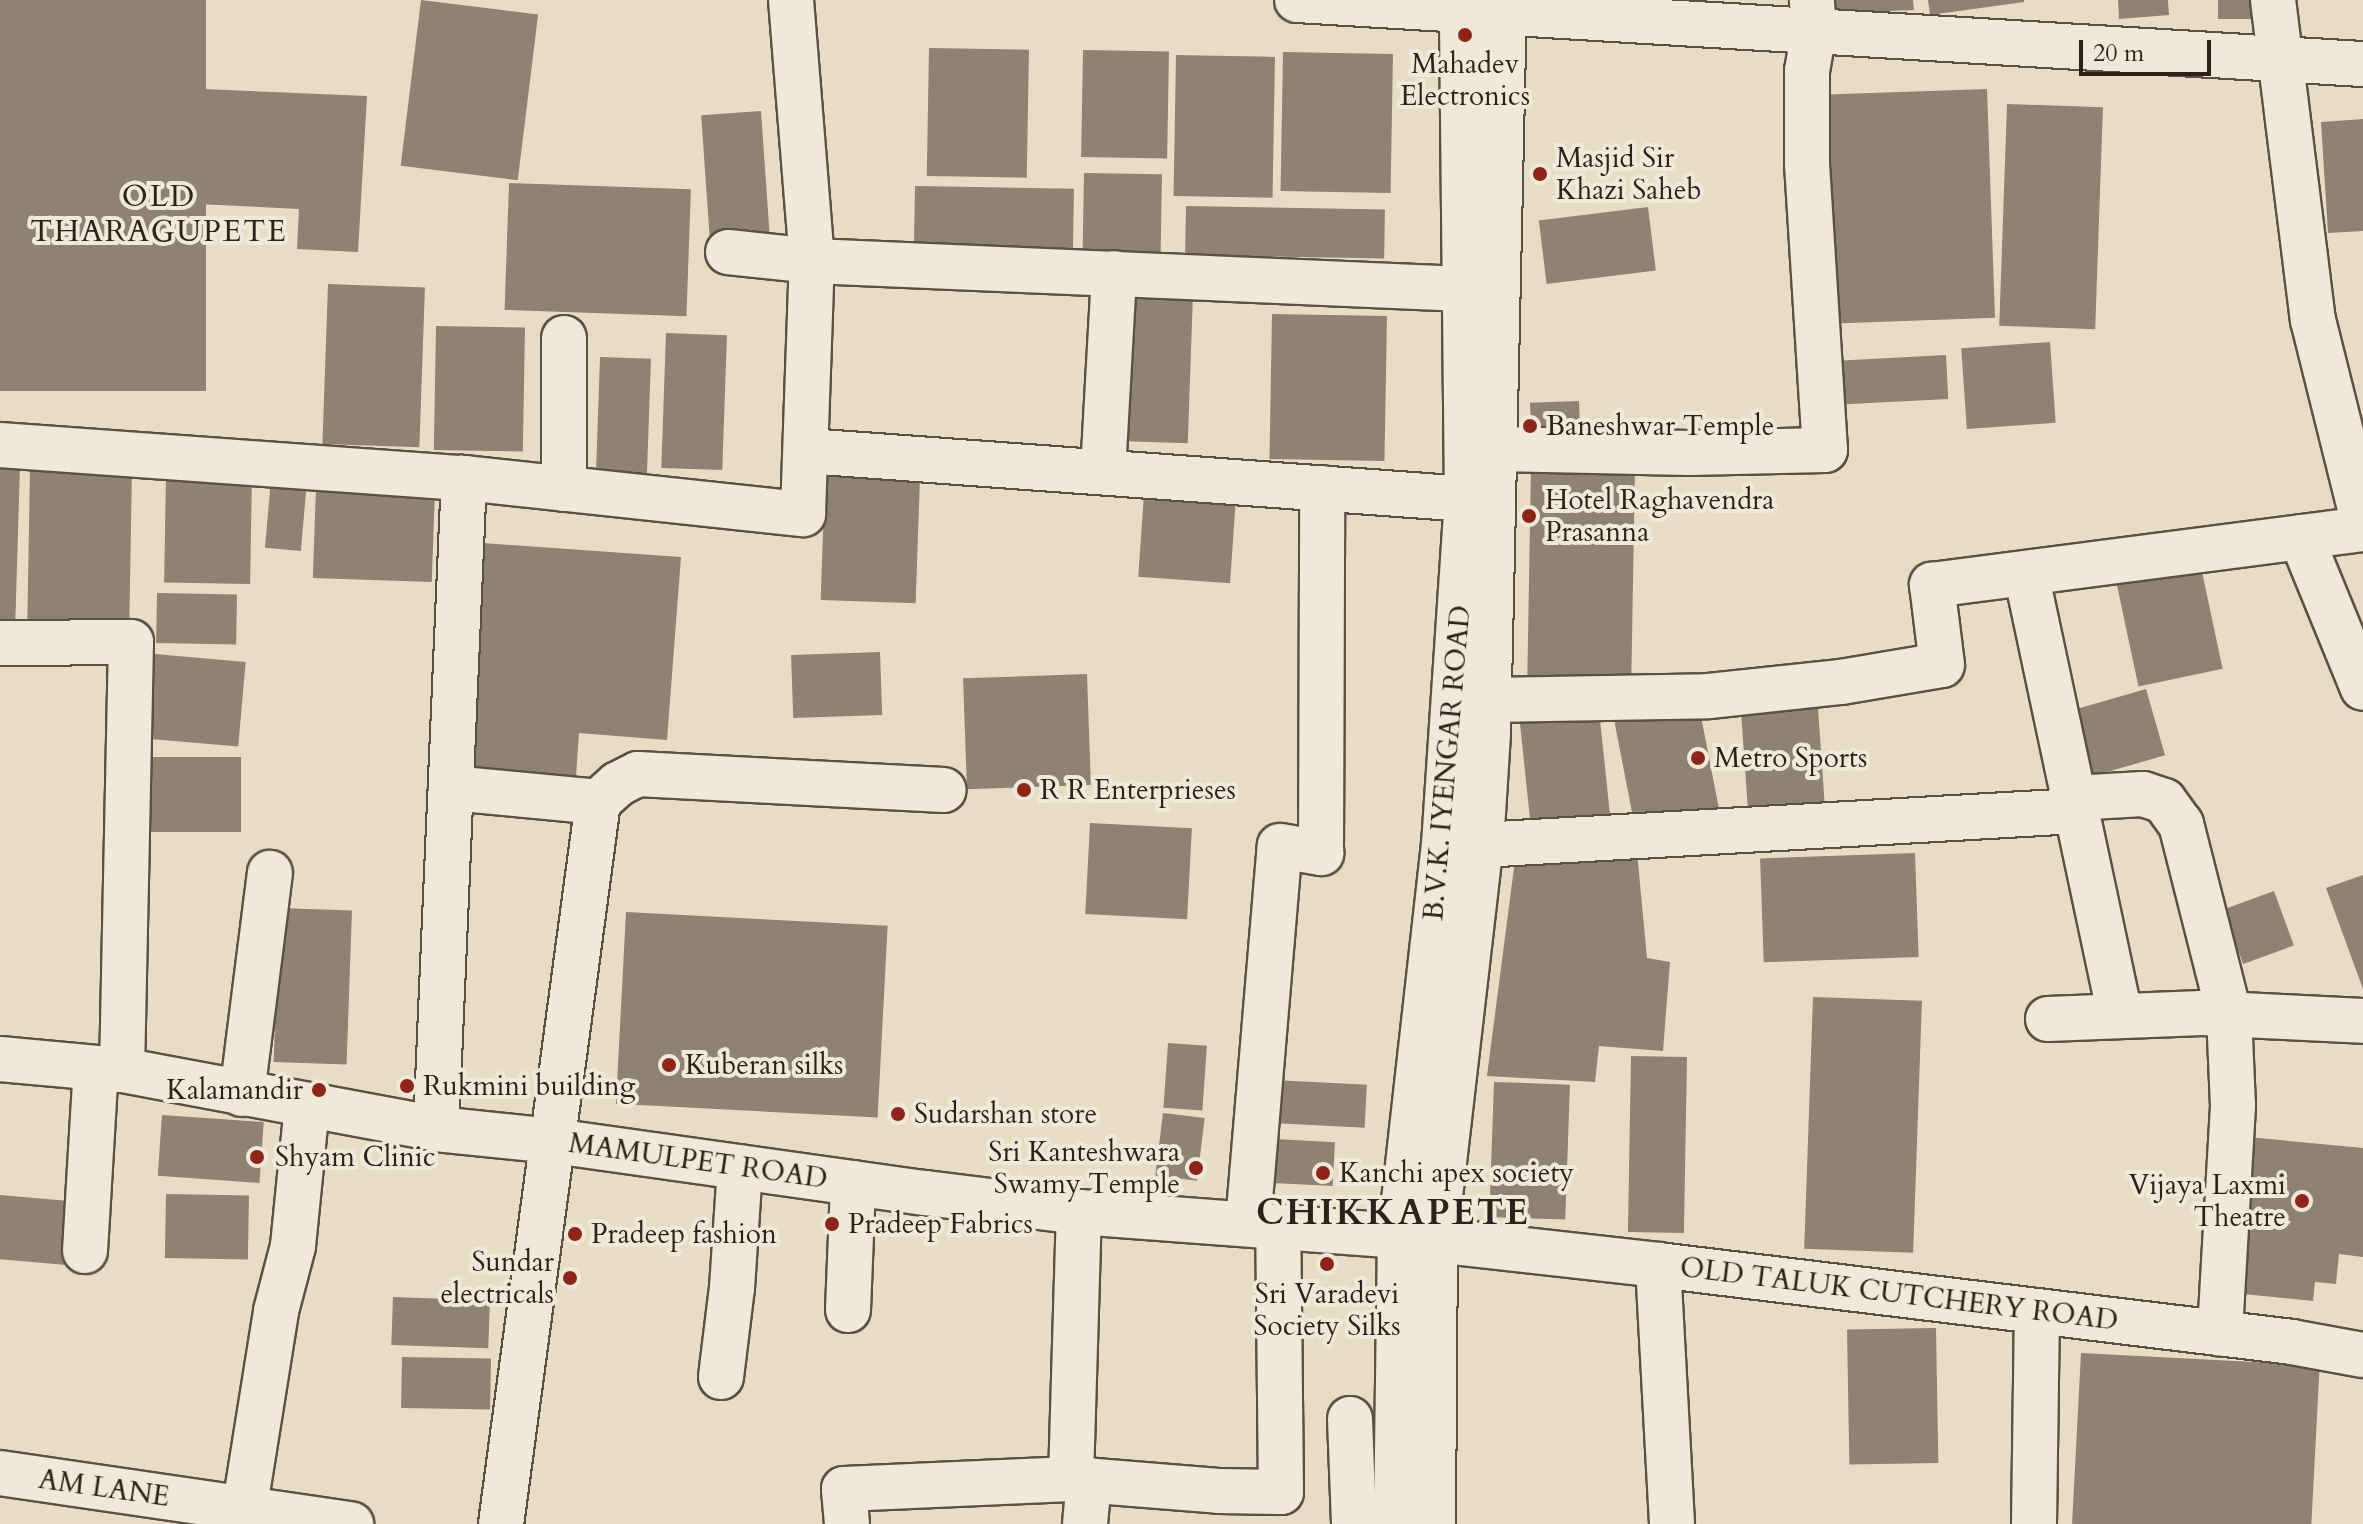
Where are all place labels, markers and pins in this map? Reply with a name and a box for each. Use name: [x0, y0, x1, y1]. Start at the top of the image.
marker: Mahadev Electronics: [1456, 26, 1474, 44]
place label: Mahadev Electronics: [1400, 47, 1530, 113]
place label: Masjid Sir Khazi Saheb: [1556, 141, 1701, 207]
marker: Masjid Sir Khazi Saheb: [1531, 165, 1549, 183]
place label: Baneshwar Temple: [1546, 409, 1774, 443]
marker: Baneshwar Temple: [1521, 417, 1539, 435]
place label: Hotel Raghavendra Prasanna: [1545, 483, 1774, 549]
marker: Hotel Raghavendra Prasanna: [1520, 507, 1538, 525]
place label: Metro Sports: [1714, 741, 1867, 775]
marker: Metro Sports: [1689, 749, 1707, 767]
place label: R R Enterprieses: [1040, 773, 1236, 807]
marker: R R Enterprieses: [1015, 781, 1033, 799]
place label: Kuberan silks: [685, 1048, 843, 1082]
marker: Kuberan silks: [660, 1056, 678, 1074]
place label: Rukmini building: [423, 1069, 635, 1103]
place label: Kalamandir: [166, 1073, 303, 1107]
marker: Rukmini building: [398, 1077, 416, 1095]
marker: Kalamandir: [310, 1081, 328, 1099]
place label: Sudarshan store: [914, 1097, 1097, 1131]
marker: Sudarshan store: [889, 1105, 907, 1123]
place label: Sri Kanteshwara Swamy Temple: [988, 1135, 1180, 1201]
place label: Shyam Clinic: [275, 1140, 435, 1174]
marker: Shyam Clinic: [246, 1146, 268, 1168]
place label: Kanchi apex society: [1339, 1156, 1574, 1190]
marker: Sri Kanteshwara Swamy Temple: [1187, 1159, 1205, 1177]
marker: Kanchi apex society: [1314, 1164, 1332, 1182]
place label: Vijaya Laxmi Theatre: [2129, 1168, 2286, 1234]
marker: Vijaya Laxmi Theatre: [2293, 1192, 2311, 1210]
place label: Pradeep Fabrics: [848, 1207, 1033, 1241]
marker: Pradeep Fabrics: [823, 1215, 841, 1233]
place label: Pradeep fashion: [591, 1217, 777, 1251]
marker: Pradeep fashion: [566, 1225, 584, 1243]
place label: Sundar electricals: [440, 1245, 554, 1311]
marker: Sri Varadevi Society Silks: [1318, 1255, 1336, 1273]
marker: Sundar electricals: [561, 1269, 579, 1287]
place label: Sri Varadevi Society Silks: [1253, 1277, 1401, 1343]

